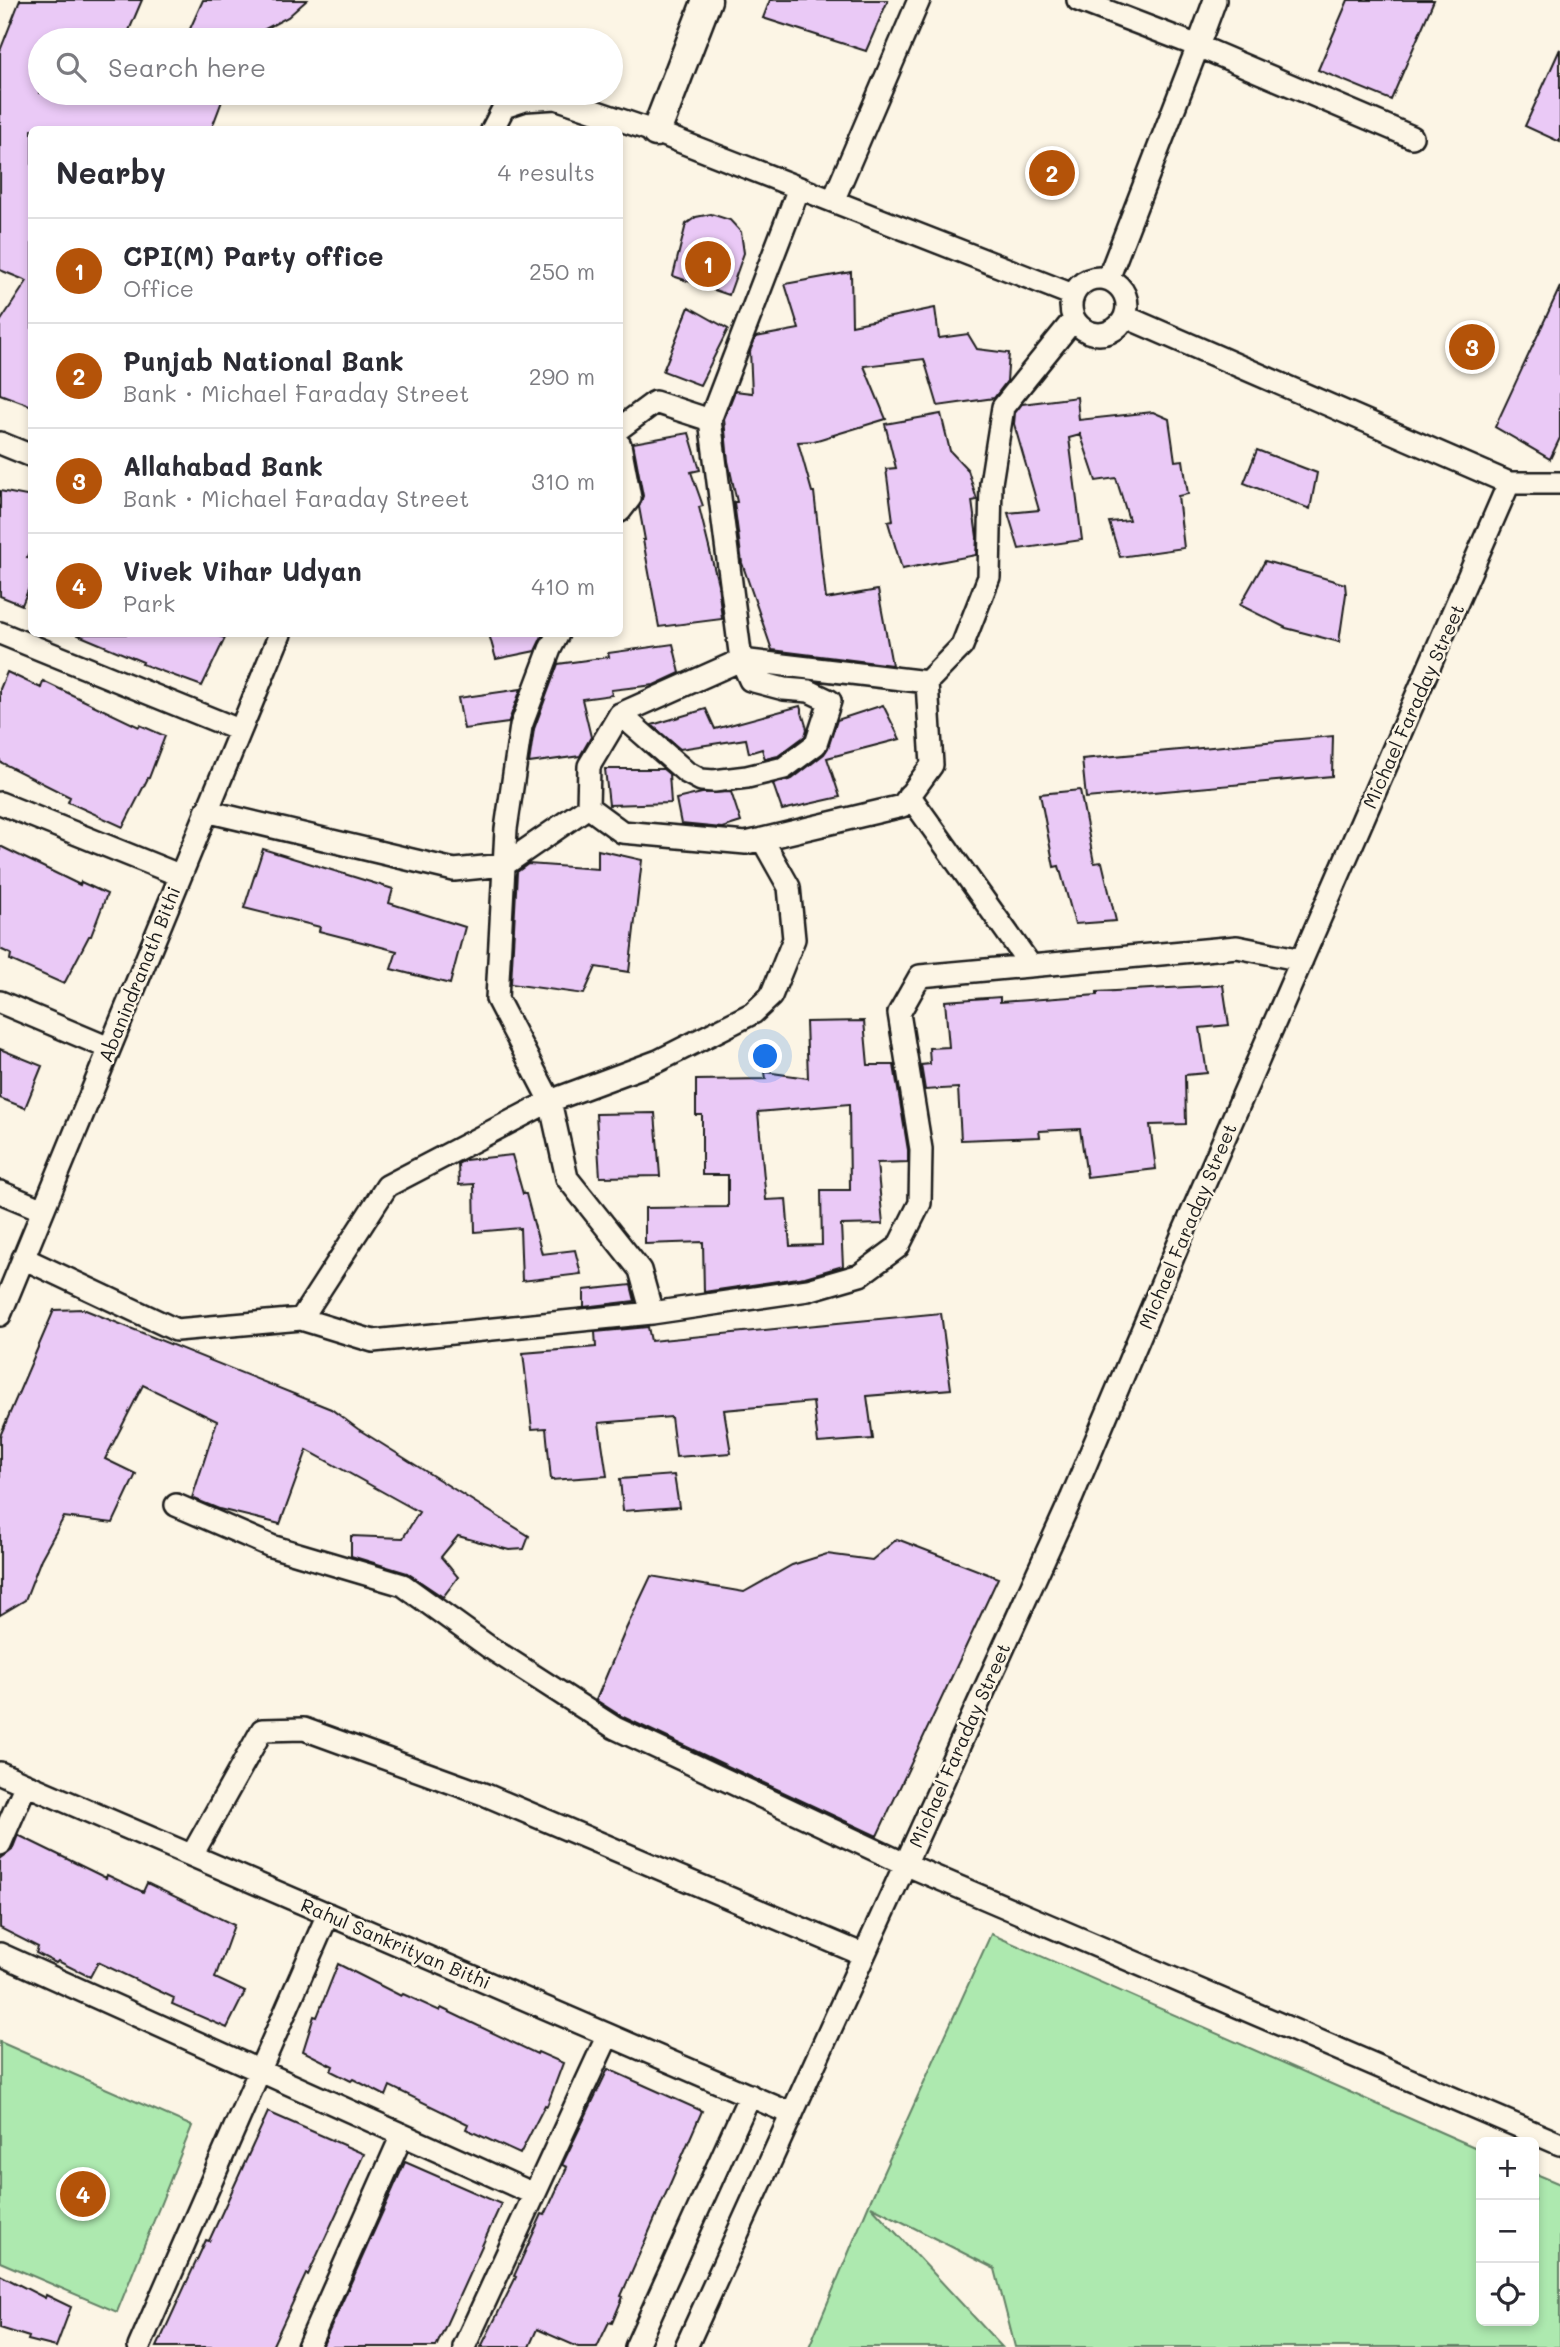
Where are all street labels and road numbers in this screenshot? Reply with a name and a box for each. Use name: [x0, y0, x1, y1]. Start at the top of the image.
street label: Michael Faraday Street: [1357, 600, 1469, 812]
street label: Abanindranath Bithi: [92, 882, 186, 1066]
street label: Michael Faraday Street: [1132, 1119, 1242, 1333]
street label: Michael Faraday Street: [903, 1639, 1015, 1851]
street label: Rahul Sankrityan Bithi: [297, 1892, 495, 1994]

